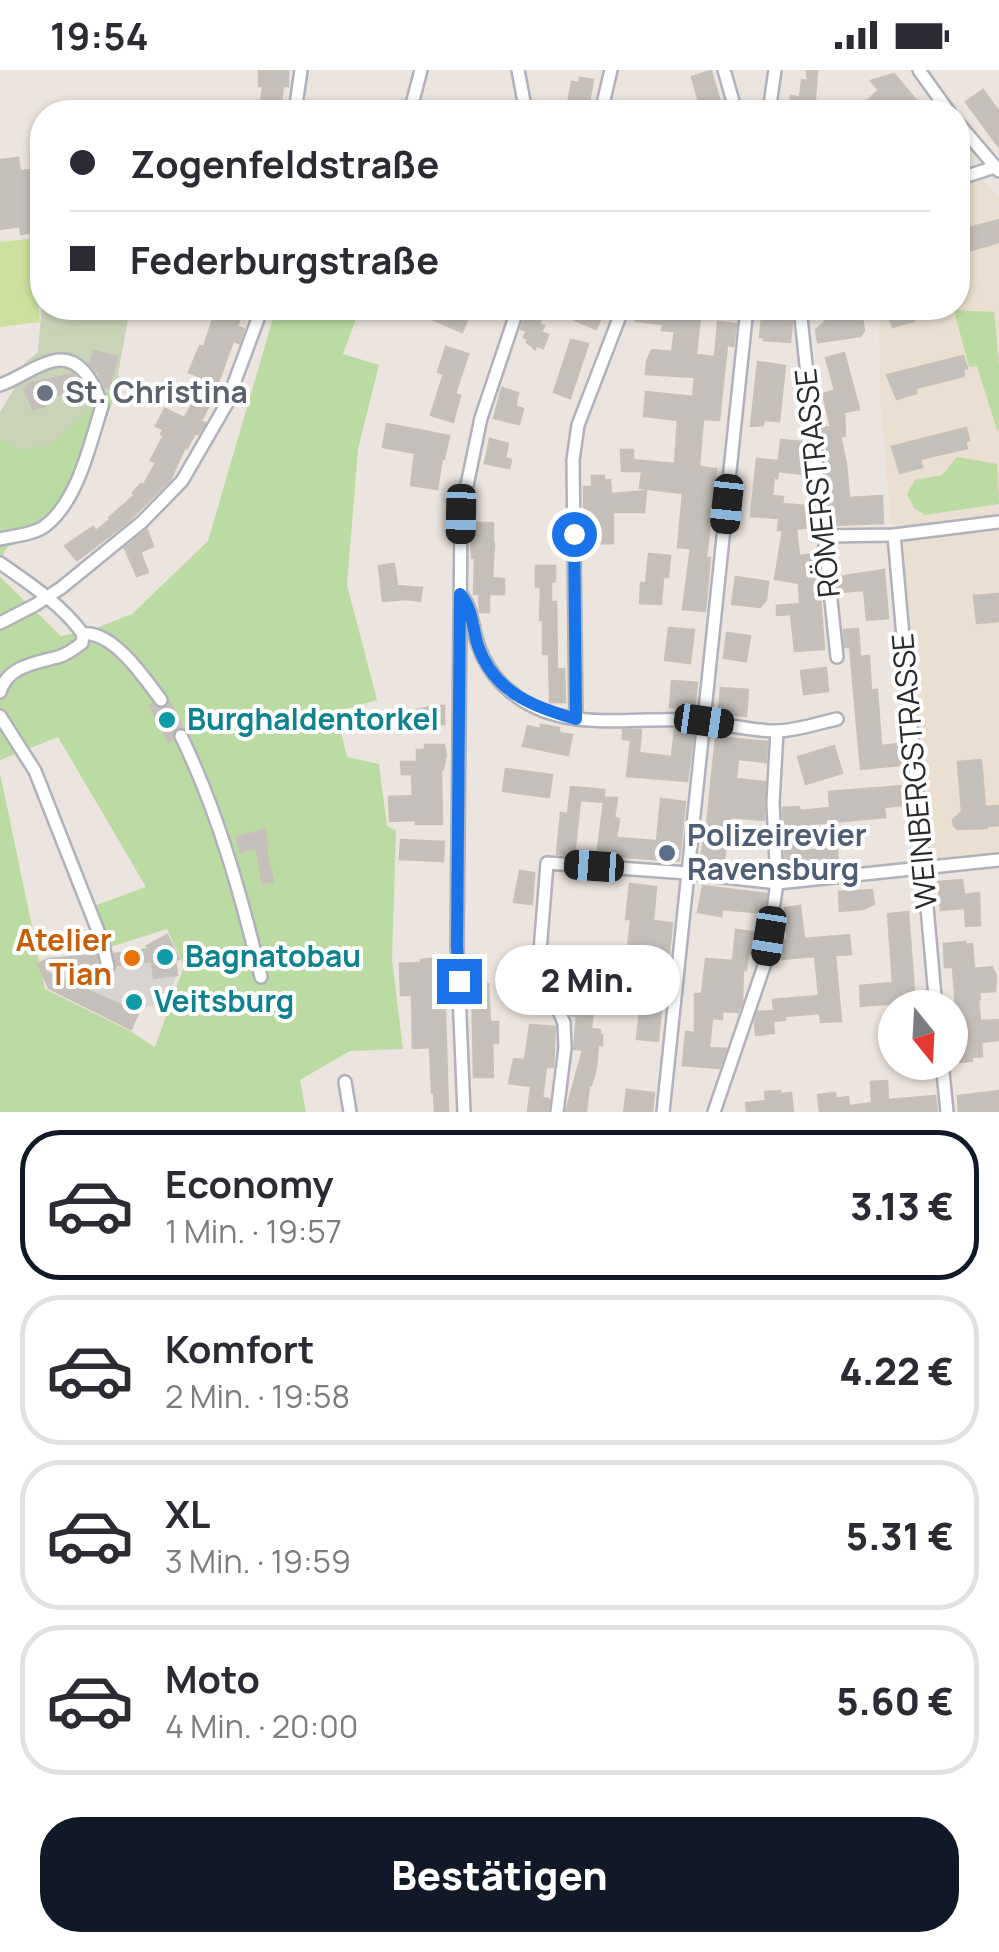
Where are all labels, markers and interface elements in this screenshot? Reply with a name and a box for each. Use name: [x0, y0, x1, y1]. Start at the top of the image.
text: 19:54: [50, 9, 149, 61]
text: Zogenfeldstraße: [130, 137, 439, 189]
text: Federburgstraße: [130, 233, 439, 285]
street label: RÖMERSTRASSE: [784, 367, 849, 600]
place label: St. Christina: [65, 371, 248, 412]
marker: St. Christina: [34, 382, 56, 404]
car: [709, 473, 745, 535]
car: [445, 484, 477, 544]
route start: [552, 512, 597, 557]
street label: WEINBERGSTRASSE: [881, 632, 946, 911]
place label: Burghaldentorkel: [187, 698, 439, 739]
car: [672, 702, 736, 740]
marker: Burghaldentorkel: [156, 709, 178, 731]
place label: Polizeirevier Ravensburg: [687, 814, 867, 889]
marker: Polizeirevier Ravensburg: [656, 842, 678, 864]
car: [563, 849, 625, 883]
car: [749, 904, 789, 968]
place label: Atelier Tian: [15, 919, 112, 994]
place label: Bagnatobau: [185, 935, 361, 976]
marker: Bagnatobau: [154, 946, 176, 968]
callout: 2 Min.: [494, 946, 679, 1016]
marker: Atelier Tian: [121, 947, 143, 969]
text: 2 Min.: [541, 958, 634, 1002]
route end: [437, 959, 482, 1004]
place label: Veitsburg: [154, 980, 294, 1021]
north arrow: [878, 990, 968, 1080]
map controls: [878, 990, 968, 1080]
marker: Veitsburg: [123, 991, 145, 1013]
text: Economy: [165, 1157, 334, 1209]
icon: car: [45, 1160, 135, 1250]
text: 3.13 €: [850, 1179, 954, 1231]
text: 1 Min. · 19:57: [165, 1209, 342, 1253]
text: Komfort: [165, 1322, 314, 1374]
icon: car: [45, 1325, 135, 1415]
text: 4.22 €: [839, 1344, 954, 1396]
text: 2 Min. · 19:58: [165, 1374, 350, 1418]
text: XL: [165, 1487, 210, 1539]
icon: car: [45, 1490, 135, 1580]
text: 5.31 €: [846, 1509, 954, 1561]
text: 3 Min. · 19:59: [165, 1539, 351, 1583]
text: Moto: [165, 1652, 260, 1704]
icon: car: [45, 1655, 135, 1745]
text: 5.60 €: [836, 1674, 954, 1726]
text: 4 Min. · 20:00: [165, 1704, 358, 1748]
button: Bestätigen: [40, 1817, 959, 1932]

